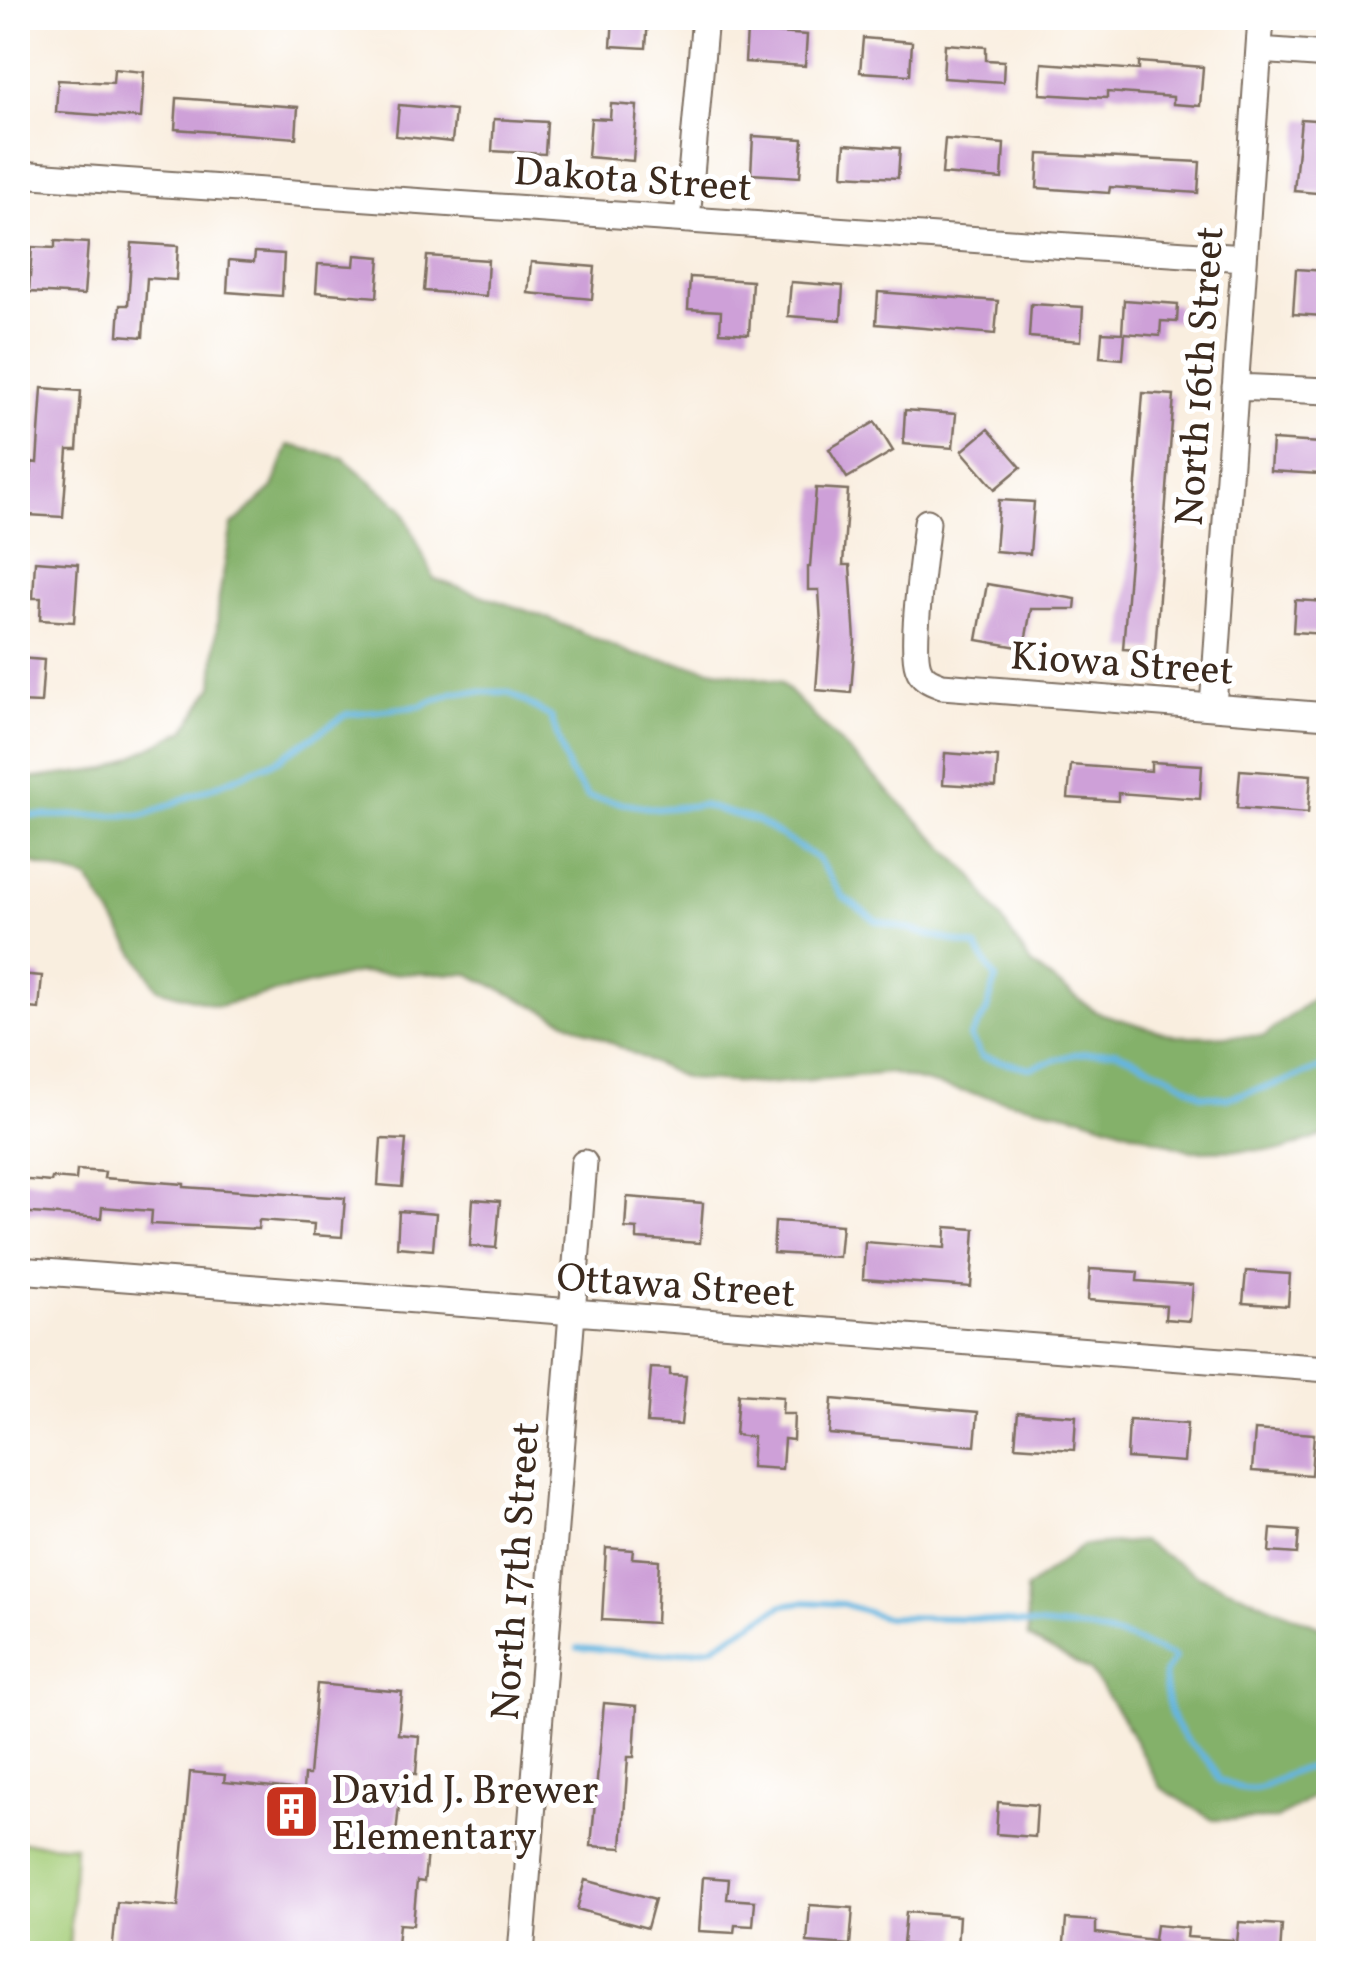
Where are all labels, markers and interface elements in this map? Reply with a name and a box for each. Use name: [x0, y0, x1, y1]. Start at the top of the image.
street label: Dakota Street: [512, 146, 754, 218]
street label: North 16th Street: [1164, 225, 1240, 528]
street label: Kiowa Street: [1008, 630, 1235, 702]
street label: Ottawa Street: [554, 1252, 797, 1324]
street label: North 17th Street: [480, 1420, 556, 1722]
place label: David J. Brewer Elementary: [331, 1765, 599, 1867]
building icon: David J. Brewer Elementary: [262, 1782, 322, 1842]

